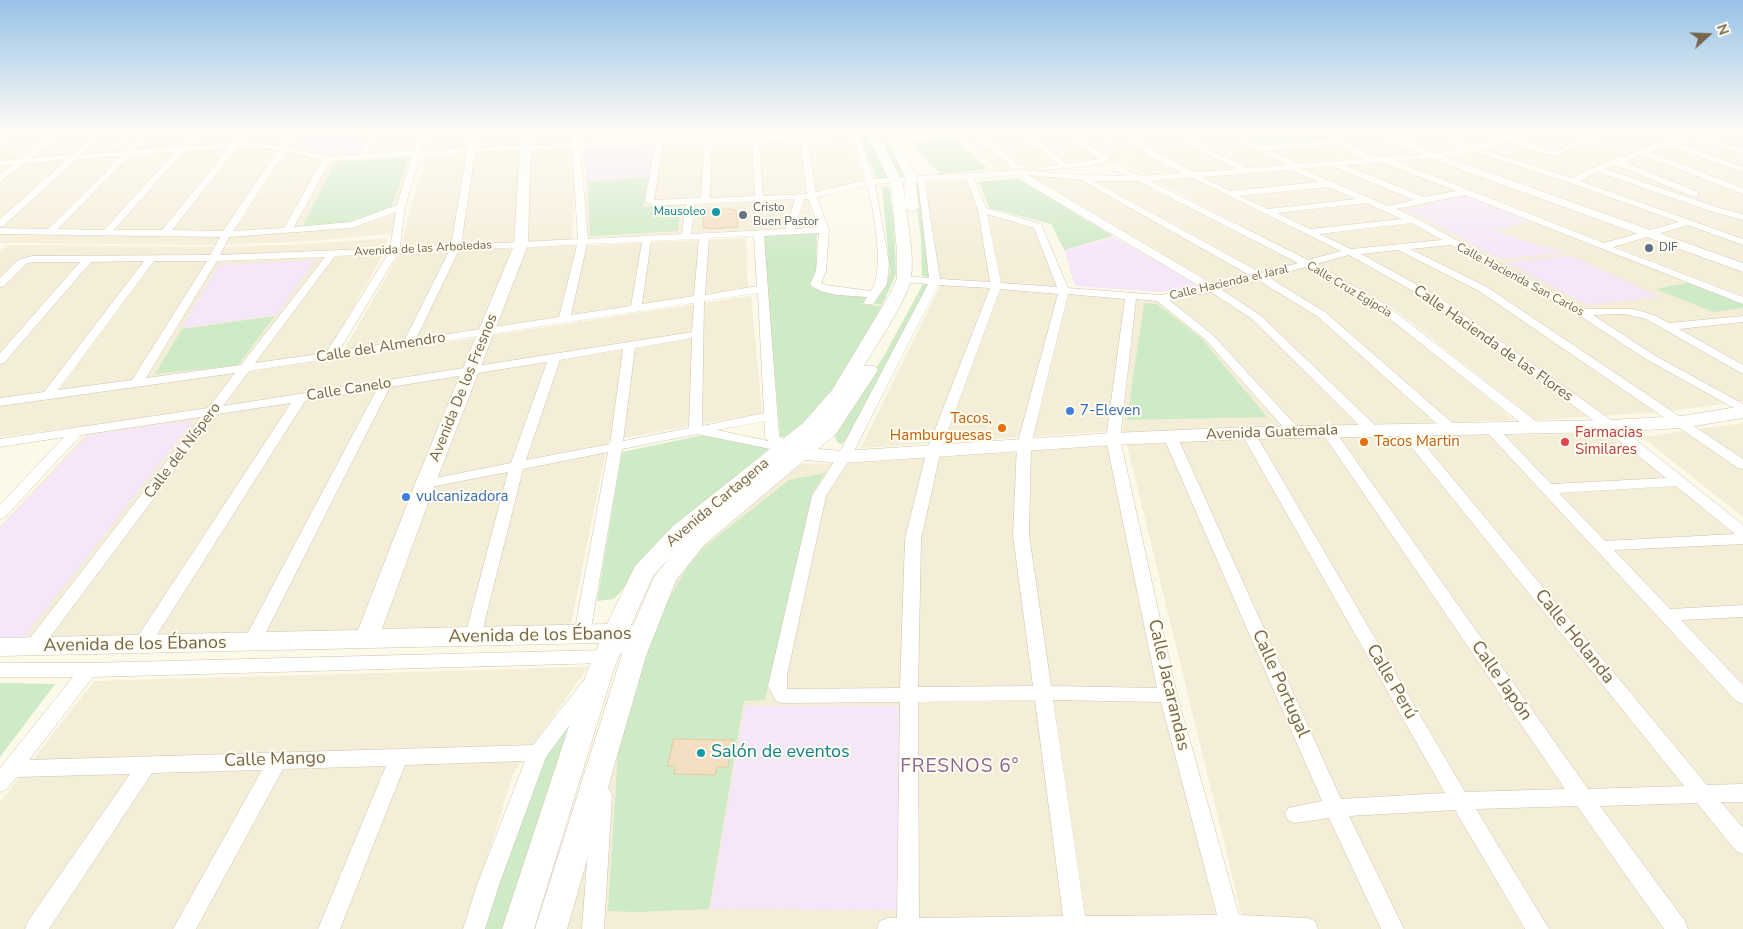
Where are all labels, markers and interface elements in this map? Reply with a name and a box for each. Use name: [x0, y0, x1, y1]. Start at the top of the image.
north arrow: [1683, 10, 1733, 60]
text: N: [1712, 22, 1733, 38]
place label: Cristo Buen Pastor: [753, 201, 819, 229]
place label: Mausoleo: [654, 205, 706, 219]
marker: Mausoleo: [710, 206, 722, 218]
marker: Cristo Buen Pastor: [737, 209, 749, 221]
street label: Avenida de las Arboledas: [354, 238, 492, 260]
street label: Calle Hacienda San Carlos: [1454, 240, 1586, 320]
place label: DIF: [1659, 241, 1678, 255]
marker: DIF: [1643, 242, 1655, 254]
street label: Calle Cruz Egipcia: [1304, 259, 1394, 321]
street label: Calle Hacienda el Jaral: [1168, 262, 1290, 304]
street label: Calle Hacienda de las Flores: [1410, 282, 1576, 406]
street label: Avenida De los Fresnos: [426, 311, 502, 465]
street label: Calle del Almendro: [315, 329, 447, 367]
street label: Calle Canelo: [305, 374, 393, 406]
street label: Calle del Níspero: [141, 399, 225, 503]
place label: 7-Eleven: [1080, 402, 1140, 420]
marker: 7-Eleven: [1064, 405, 1076, 417]
place label: Tacos, Hamburguesas: [890, 410, 992, 445]
marker: Tacos, Hamburguesas: [996, 422, 1008, 434]
street label: Avenida Guatemala: [1206, 422, 1338, 444]
place label: Farmacias Similares: [1575, 424, 1643, 459]
place label: Tacos Martin: [1374, 433, 1460, 451]
marker: Tacos Martin: [1358, 436, 1370, 448]
marker: Farmacias Similares: [1559, 436, 1571, 448]
street label: Avenida Cartagena: [663, 455, 773, 551]
place label: vulcanizadora: [416, 488, 508, 506]
marker: vulcanizadora: [400, 491, 412, 503]
street label: Calle Holanda: [1529, 586, 1619, 688]
street label: Calle Jacarandas: [1142, 617, 1194, 753]
street label: Avenida de los Ébanos: [448, 624, 632, 648]
street label: Calle Portugal: [1247, 627, 1313, 741]
street label: Avenida de los Ébanos: [43, 633, 227, 657]
street label: Calle Japón: [1466, 637, 1536, 725]
street label: Calle Perú: [1361, 641, 1421, 723]
place label: Salón de eventos: [711, 742, 850, 764]
street label: Calle Mango: [224, 747, 326, 773]
marker: Salón de eventos: [695, 747, 707, 759]
district label: FRESNOS 6°: [899, 756, 1021, 778]

